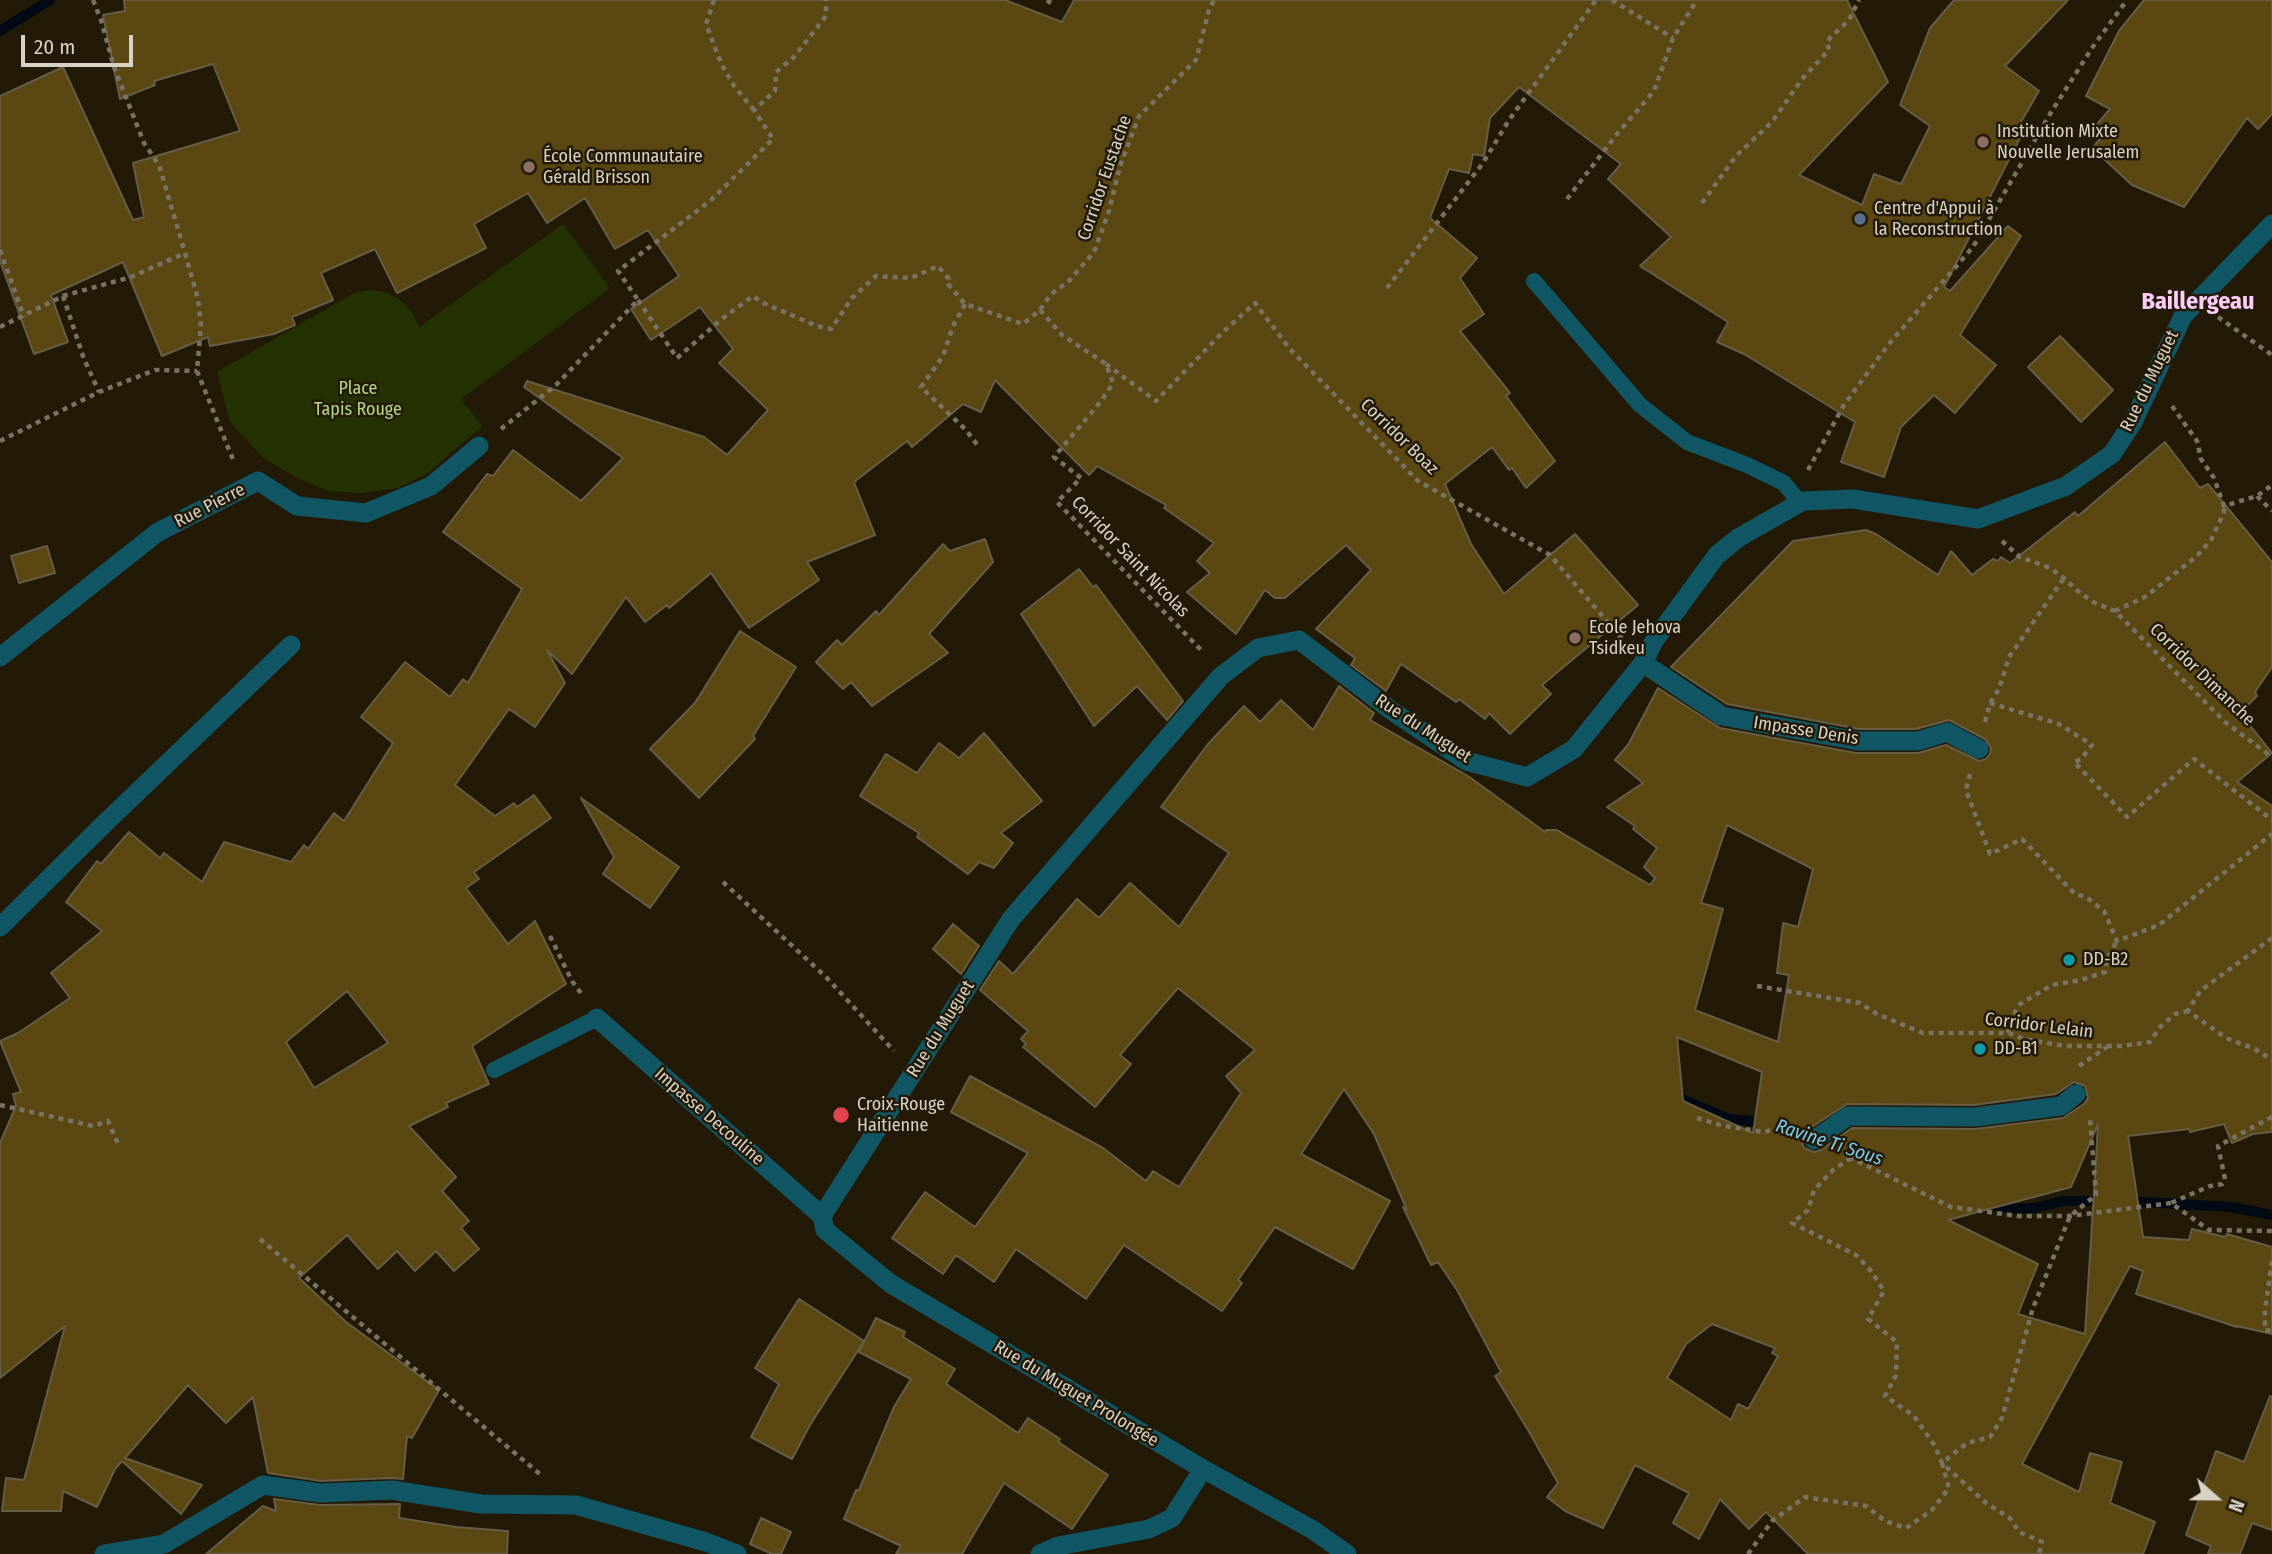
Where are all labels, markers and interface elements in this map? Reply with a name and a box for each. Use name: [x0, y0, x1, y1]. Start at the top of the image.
scale bar: [24, 21, 136, 65]
text: 20 m: [34, 34, 75, 60]
street label: Corridor Eustache: [1073, 113, 1137, 243]
place label: Institution Mixte Nouvelle Jerusalem: [1997, 121, 2139, 164]
marker: Institution Mixte Nouvelle Jerusalem: [1975, 134, 1991, 150]
place label: École Communautaire Gérald Brisson: [543, 146, 703, 188]
marker: École Communautaire Gérald Brisson: [521, 159, 537, 175]
place label: Centre d'Appui à la Reconstruction: [1874, 198, 2003, 241]
marker: Centre d'Appui à la Reconstruction: [1852, 211, 1868, 227]
district label: Baillergeau: [2141, 288, 2255, 316]
street label: Rue du Muguet: [2116, 327, 2184, 435]
park label: Place Tapis Rouge: [314, 378, 402, 420]
street label: Corridor Boaz: [1356, 394, 1442, 480]
street label: Rue Pierre: [171, 479, 249, 533]
street label: Corridor Saint Nicolas: [1067, 492, 1193, 622]
place label: Ecole Jehova Tsidkeu: [1589, 617, 1681, 660]
street label: Corridor Dimanche: [2145, 619, 2259, 731]
marker: Ecole Jehova Tsidkeu: [1567, 630, 1583, 646]
street label: Rue du Muguet: [1371, 690, 1475, 768]
street label: Impasse Denis: [1752, 712, 1860, 750]
place label: DD-B2: [2083, 949, 2128, 971]
marker: DD-B2: [2061, 952, 2077, 968]
street label: Rue du Muguet: [903, 976, 979, 1082]
street label: Corridor Lelain: [1984, 1009, 2094, 1043]
place label: DD-B1: [1994, 1038, 2038, 1060]
marker: DD-B1: [1972, 1041, 1988, 1057]
street label: Impasse Decouline: [650, 1064, 768, 1170]
place label: Croix-Rouge Haitienne: [857, 1094, 945, 1136]
marker: Croix-Rouge Haitienne: [831, 1105, 851, 1125]
water label: Ravine Ti Sous: [1773, 1115, 1885, 1171]
street label: Rue du Muguet Prolongée: [990, 1336, 1162, 1452]
north arrow: [2181, 1463, 2251, 1533]
text: N: [2223, 1496, 2249, 1515]

